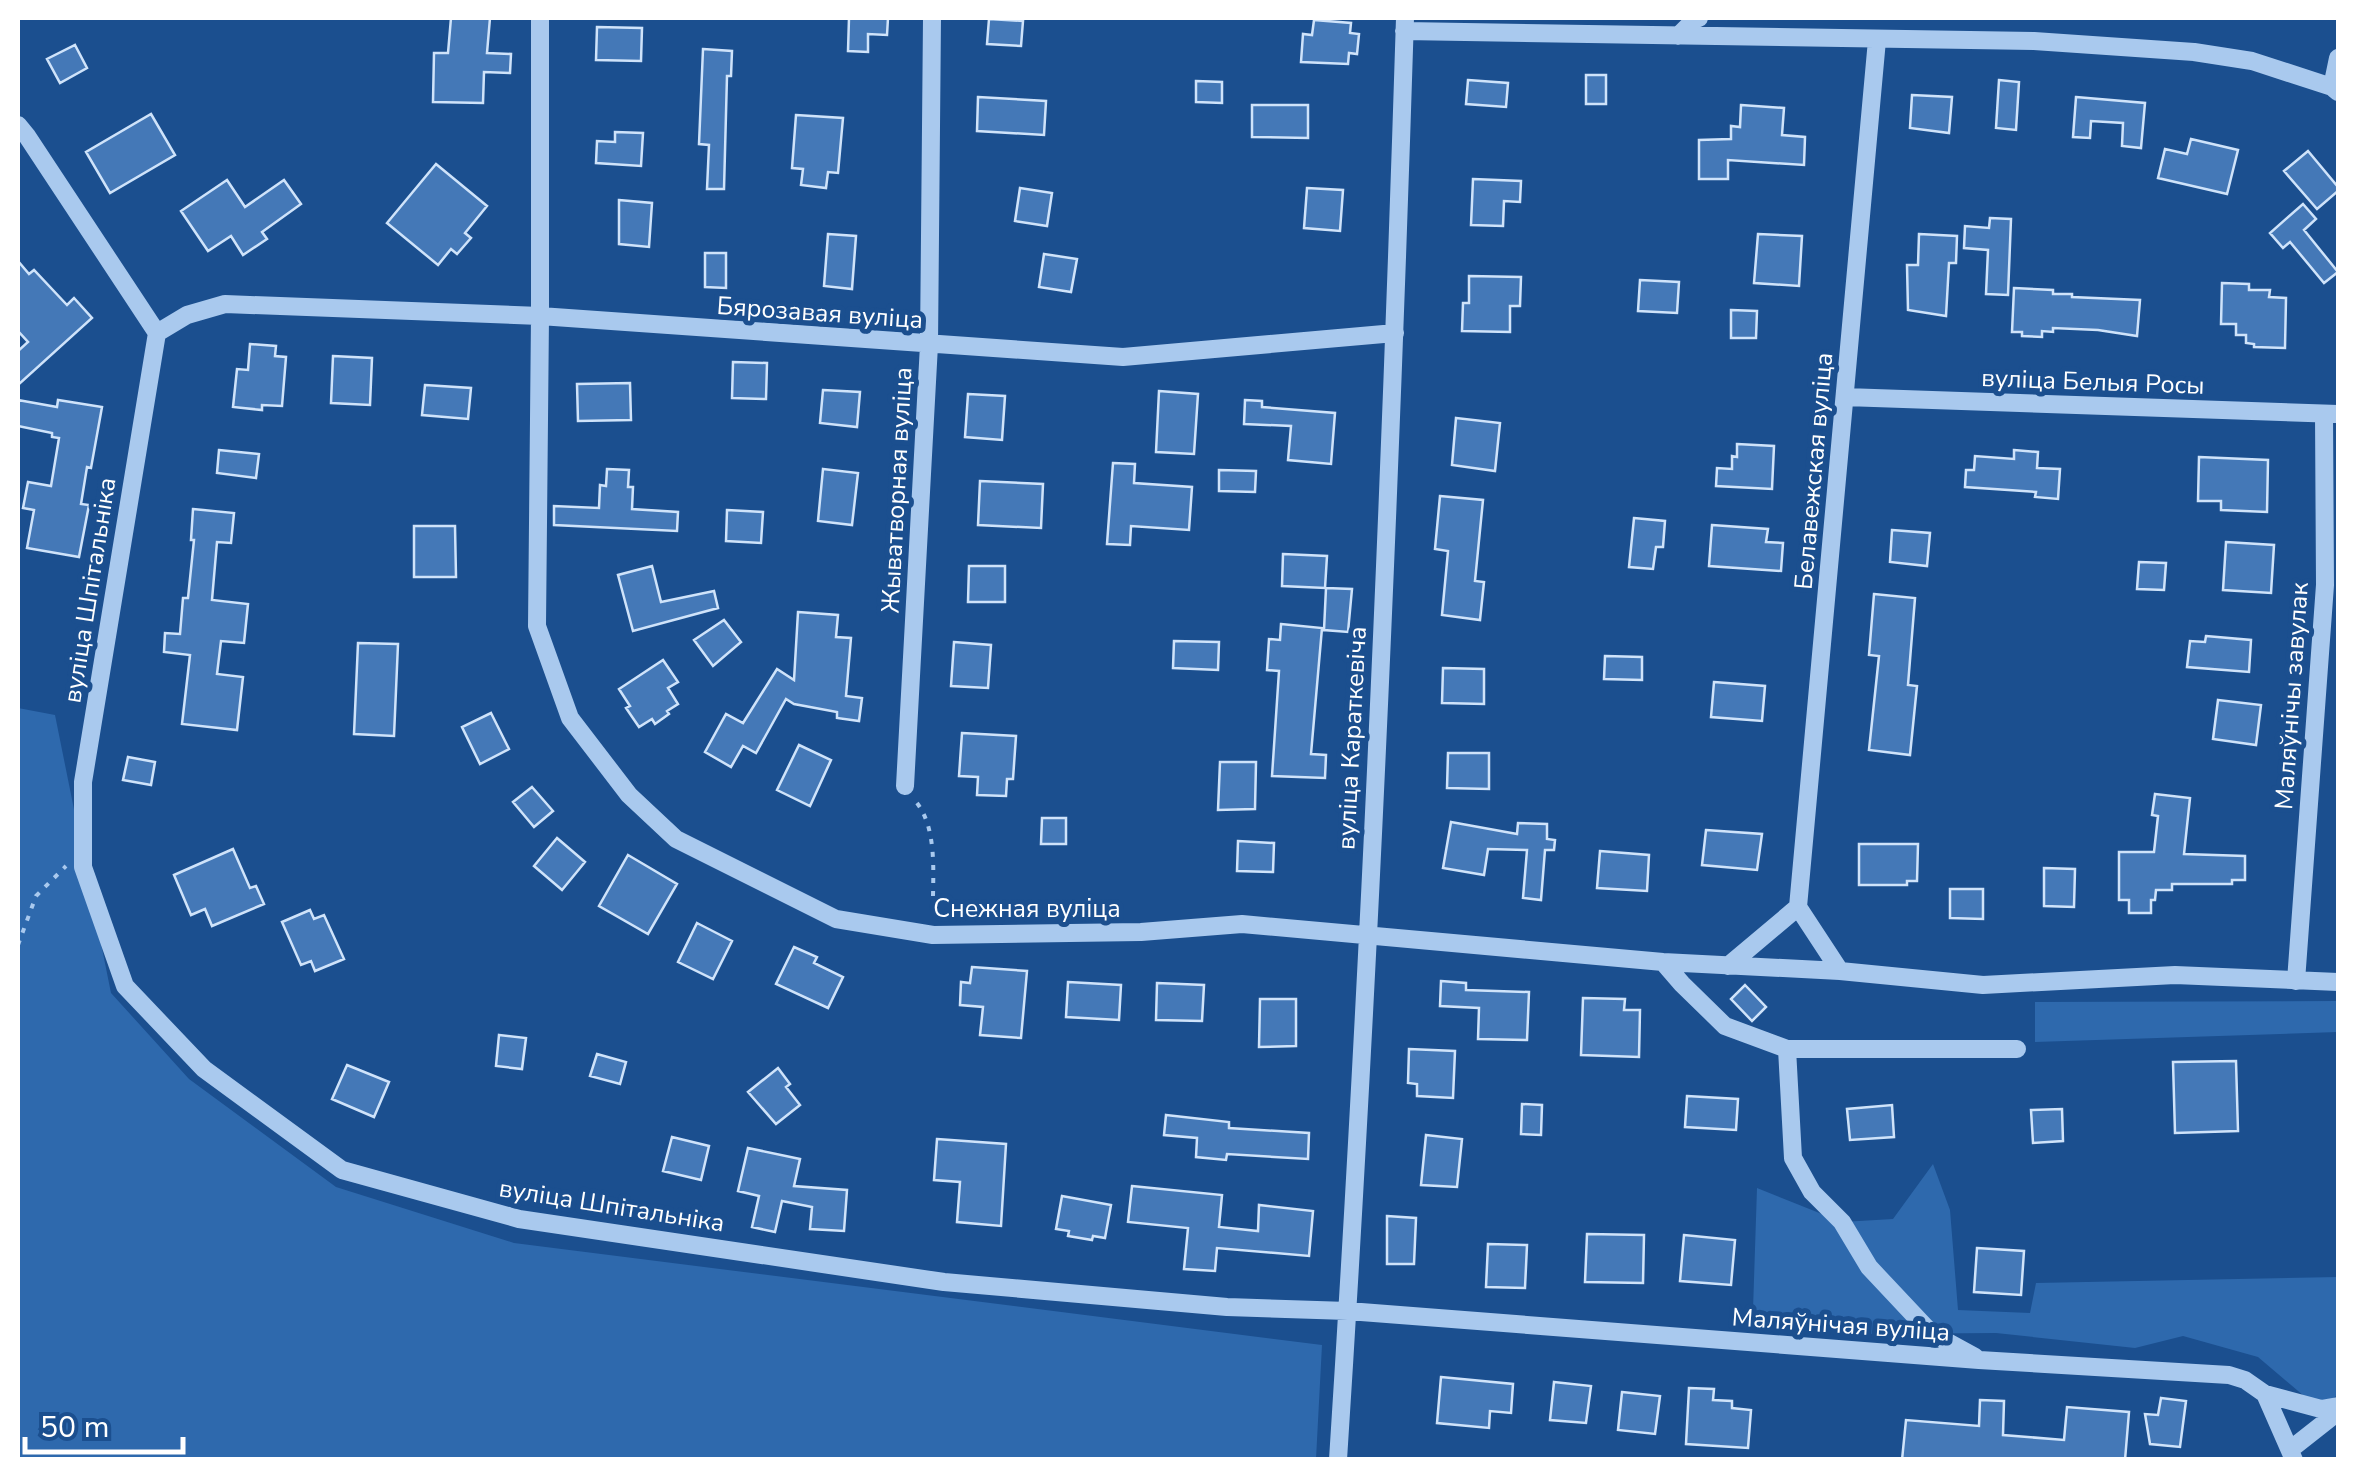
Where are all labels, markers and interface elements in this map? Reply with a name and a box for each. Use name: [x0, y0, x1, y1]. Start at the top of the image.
street label: Бярозавая вуліца: [716, 289, 924, 337]
street label: Белавежская вуліца: [1787, 351, 1841, 591]
street label: вуліца Белыя Росы: [1981, 361, 2205, 403]
street label: Жыватворная вуліца: [874, 366, 920, 614]
street label: вуліца Шпітальніка: [55, 475, 125, 705]
street label: Маляўнічы завулак: [2267, 580, 2317, 811]
street label: вуліца Караткевіча: [1329, 625, 1375, 851]
street label: Снежная вуліца: [933, 892, 1121, 926]
street label: вуліца Шпітальніка: [497, 1171, 727, 1241]
street label: Маляўнічая вуліца: [1731, 1300, 1951, 1350]
scale bar: [25, 1392, 182, 1454]
text: 50 m: [40, 1407, 109, 1448]

